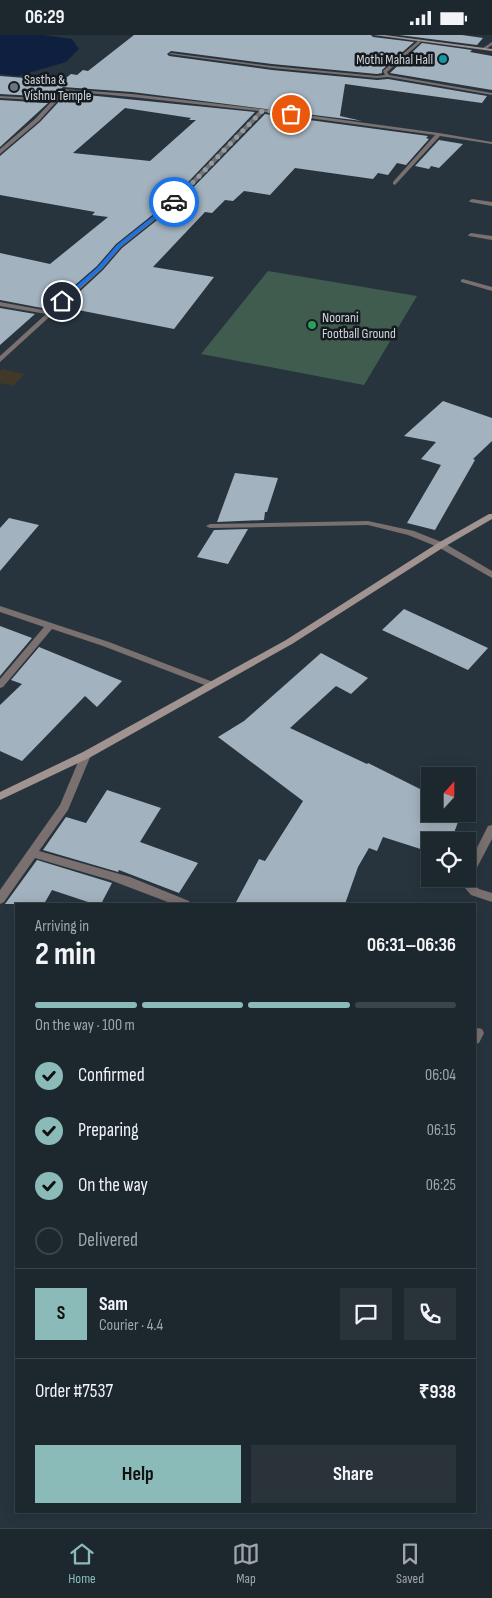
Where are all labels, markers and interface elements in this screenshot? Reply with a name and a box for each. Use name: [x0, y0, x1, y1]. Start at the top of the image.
text: 06:29: [25, 6, 65, 29]
place label: Mothi Mahal Hall: [356, 51, 433, 68]
marker: Mothi Mahal Hall: [437, 53, 449, 65]
place label: Sastha & Vishnu Temple: [24, 71, 91, 104]
marker: Sastha & Vishnu Temple: [8, 81, 20, 93]
pin: [270, 93, 312, 135]
icon: bag: [277, 100, 305, 128]
courier: [149, 177, 199, 227]
icon: car: [160, 188, 188, 216]
pin: [41, 280, 83, 322]
icon: home: [48, 287, 76, 315]
place label: Noorani Football Ground: [322, 309, 396, 342]
marker: Noorani Football Ground: [306, 319, 318, 331]
north arrow: [421, 767, 476, 823]
map controls: [421, 767, 476, 887]
button: locate: [421, 832, 476, 887]
text: Arriving in: [35, 917, 89, 936]
text: 06:31–06:36: [367, 934, 456, 957]
text: 2 min: [35, 935, 96, 974]
text: On the way · 100 m: [35, 1016, 135, 1035]
icon: check: [35, 1062, 63, 1090]
text: Confirmed: [78, 1064, 145, 1087]
text: 06:04: [425, 1066, 456, 1085]
icon: check: [35, 1117, 63, 1145]
text: Preparing: [78, 1119, 139, 1142]
text: 06:15: [427, 1121, 456, 1140]
icon: check: [35, 1172, 63, 1200]
text: On the way: [78, 1174, 148, 1197]
text: 06:25: [426, 1176, 456, 1195]
text: Delivered: [78, 1229, 138, 1252]
button: chat: [340, 1288, 392, 1340]
button: phone: [404, 1288, 456, 1340]
text: Sam: [99, 1293, 128, 1316]
text: S: [57, 1302, 65, 1325]
text: Courier · 4.4: [99, 1316, 163, 1335]
text: Order #7537: [35, 1380, 113, 1403]
text: ₹938: [419, 1381, 456, 1404]
button: Help: [35, 1445, 241, 1503]
button: Share: [251, 1445, 456, 1503]
tab: Home: [68, 1540, 96, 1587]
tab: Map: [232, 1540, 260, 1587]
tab: Saved: [396, 1540, 424, 1587]

